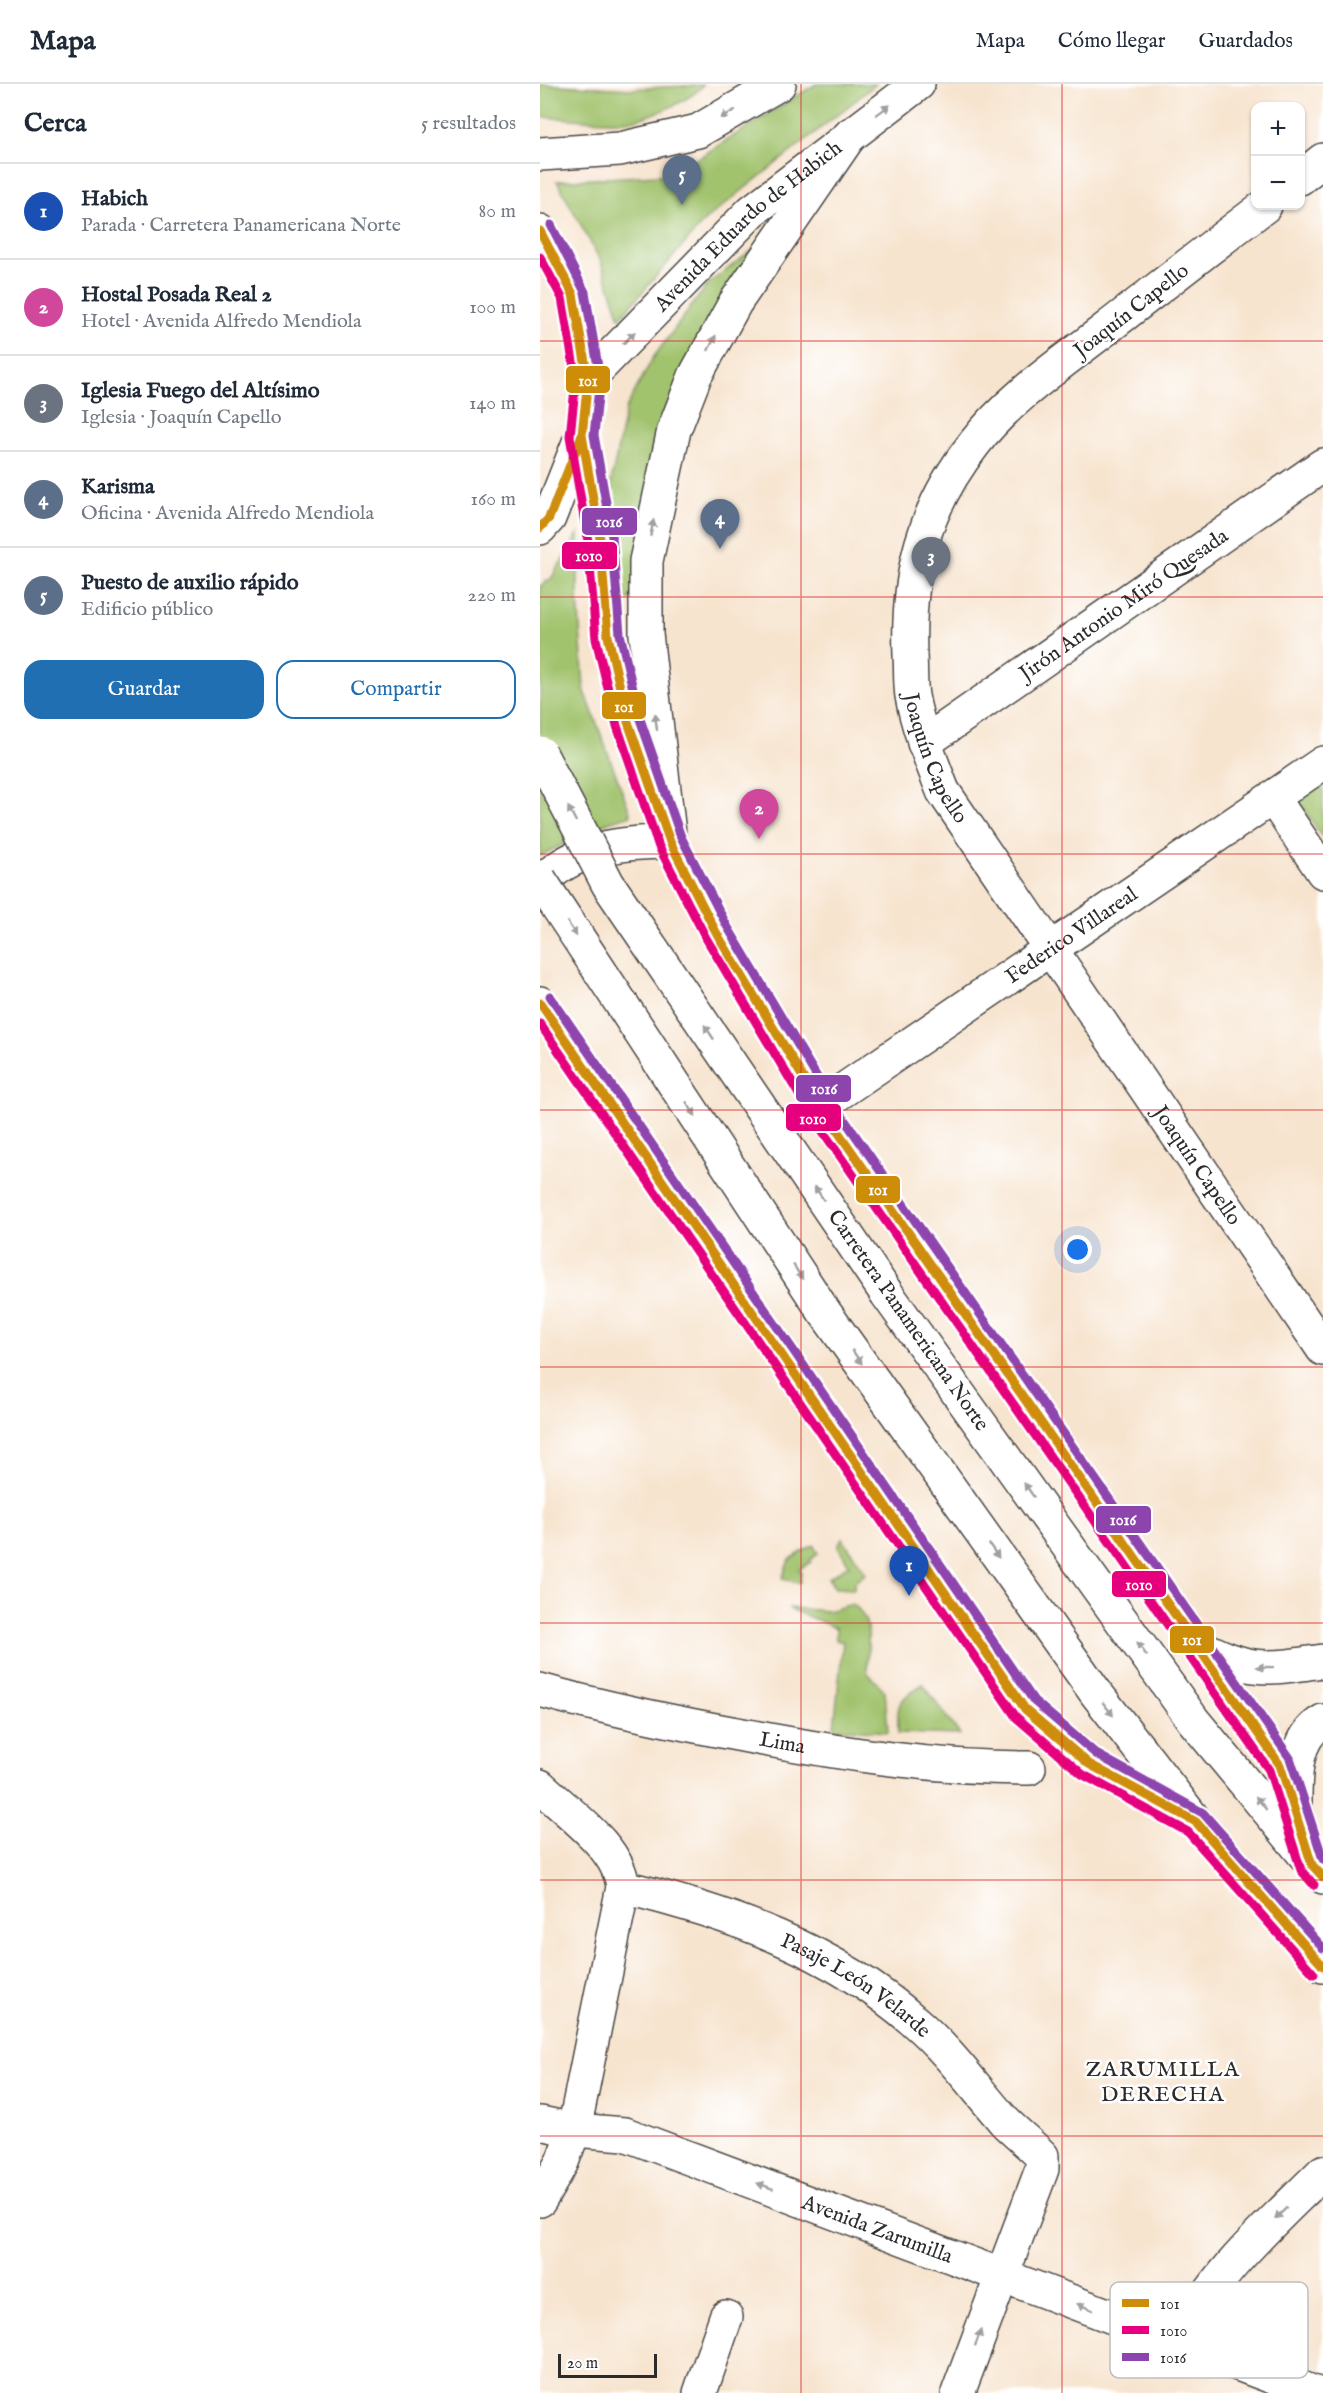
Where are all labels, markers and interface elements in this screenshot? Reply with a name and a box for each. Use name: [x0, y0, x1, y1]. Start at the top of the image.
text: Mapa: [30, 24, 96, 59]
text: Mapa: [976, 28, 1025, 55]
text: Cómo llegar: [1058, 28, 1165, 55]
text: Guardados: [1198, 28, 1293, 55]
map controls: [1251, 102, 1305, 210]
button: +: [1251, 102, 1305, 156]
one-way arrow: [875, 104, 891, 117]
text: Cerca: [24, 107, 86, 140]
one-way arrow: [720, 108, 736, 119]
text: 5 resultados: [421, 111, 516, 136]
street label: Avenida Eduardo de Habich: [648, 135, 848, 319]
pin: 5: [662, 156, 702, 205]
button: −: [1251, 156, 1305, 210]
text: Habich: [81, 185, 148, 213]
text: 1: [40, 199, 47, 224]
text: 80 m: [479, 199, 516, 224]
text: Parada · Carretera Panamericana Norte: [81, 213, 401, 238]
street label: Joaquín Capello: [1067, 258, 1195, 366]
text: Hostal Posada Real 2: [81, 281, 272, 309]
text: 2: [39, 295, 48, 320]
text: 100 m: [469, 295, 516, 320]
text: Hotel · Avenida Alfredo Mendiola: [81, 309, 362, 334]
one-way arrow: [621, 331, 635, 345]
one-way arrow: [707, 335, 716, 352]
line badge: 101: [565, 365, 611, 394]
text: 101: [578, 372, 598, 392]
text: Iglesia Fuego del Altísimo: [81, 377, 320, 405]
text: 3: [40, 391, 47, 416]
text: 140 m: [469, 391, 516, 416]
text: Iglesia · Joaquín Capello: [81, 405, 281, 430]
text: Karisma: [81, 473, 155, 501]
text: 4: [39, 487, 48, 512]
text: 160 m: [470, 487, 516, 512]
pin: 4: [700, 500, 740, 549]
text: Oficina · Avenida Alfredo Mendiola: [81, 501, 374, 526]
line badge: 1016: [581, 507, 638, 536]
text: 1016: [596, 513, 623, 533]
one-way arrow: [648, 518, 657, 537]
street label: Jirón Antonio Miró Quesada: [1013, 523, 1235, 689]
pin: 3: [912, 538, 950, 587]
line badge: 1010: [561, 541, 618, 570]
text: 1010: [575, 547, 603, 567]
text: Puesto de auxilio rápido: [81, 569, 299, 597]
text: 5: [40, 583, 47, 608]
text: 220 m: [468, 583, 516, 608]
text: Edificio público: [81, 597, 213, 622]
button: Guardar: [24, 660, 264, 719]
button: Compartir: [276, 660, 516, 719]
street label: Joaquín Capello: [896, 689, 973, 829]
line badge: 101: [601, 691, 647, 720]
text: 101: [614, 698, 634, 718]
one-way arrow: [651, 712, 661, 731]
pin: 2: [740, 790, 778, 839]
one-way arrow: [567, 805, 577, 823]
street label: Federico Villareal: [1001, 881, 1143, 991]
one-way arrow: [566, 921, 577, 937]
one-way arrow: [704, 1024, 715, 1040]
line badge: 1016: [795, 1074, 852, 1103]
text: 1016: [811, 1080, 838, 1100]
street label: Joaquín Capello: [1145, 1099, 1247, 1231]
one-way arrow: [685, 1101, 697, 1117]
line badge: 1010: [785, 1103, 842, 1132]
text: 1010: [799, 1110, 827, 1130]
line badge: 101: [855, 1175, 901, 1204]
text: 101: [868, 1181, 888, 1201]
one-way arrow: [813, 1185, 824, 1201]
street label: Carretera Panamericana Norte: [821, 1205, 995, 1437]
your location: [1063, 1235, 1092, 1264]
one-way arrow: [793, 1264, 804, 1280]
one-way arrow: [851, 1349, 863, 1365]
one-way arrow: [1024, 1482, 1035, 1498]
line badge: 1016: [1095, 1505, 1152, 1534]
text: 1016: [1110, 1511, 1137, 1531]
one-way arrow: [988, 1542, 1000, 1558]
pin: 1: [890, 1546, 928, 1596]
line badge: 1010: [1111, 1570, 1167, 1598]
text: 1010: [1125, 1576, 1153, 1596]
line badge: 101: [1169, 1625, 1215, 1654]
text: 101: [1182, 1631, 1202, 1651]
one-way arrow: [1136, 1642, 1148, 1658]
one-way arrow: [1256, 1663, 1275, 1672]
one-way arrow: [1101, 1701, 1114, 1717]
street label: Lima: [757, 1726, 808, 1761]
one-way arrow: [1256, 1796, 1268, 1811]
street label: Pasaje León Velarde: [776, 1928, 936, 2045]
district label: ZARUMILLA DERECHA: [1086, 2056, 1240, 2109]
one-way arrow: [756, 2181, 774, 2191]
street label: Avenida Zarumilla: [797, 2189, 957, 2271]
one-way arrow: [1273, 2206, 1288, 2220]
legend: [1110, 2282, 1308, 2378]
text: 101: [1160, 2295, 1180, 2315]
one-way arrow: [1076, 2302, 1094, 2312]
text: 1010: [1160, 2322, 1188, 2342]
one-way arrow: [974, 2329, 983, 2347]
text: 1016: [1160, 2349, 1187, 2369]
scale bar: [558, 2351, 657, 2378]
text: 20 m: [567, 2354, 598, 2374]

